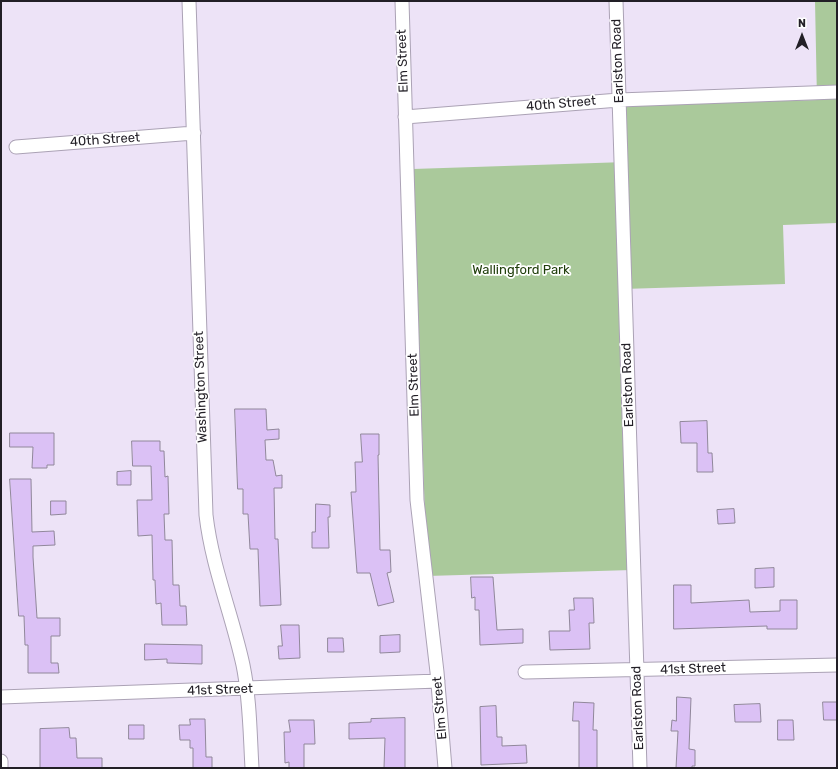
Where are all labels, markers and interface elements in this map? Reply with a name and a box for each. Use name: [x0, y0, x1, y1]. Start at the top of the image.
north arrow: [782, 16, 822, 56]
text: N: [798, 17, 806, 30]
street label: Earlston Road: [609, 19, 627, 103]
street label: Elm Street: [394, 29, 412, 93]
street label: 40th Street: [525, 93, 597, 115]
street label: 40th Street: [69, 130, 141, 150]
park label: Wallingford Park: [472, 262, 570, 278]
street label: Washington Street: [191, 331, 211, 443]
street label: Earlston Road: [619, 343, 637, 427]
street label: Elm Street: [405, 353, 423, 417]
street label: 41st Street: [660, 660, 726, 678]
street label: Earlston Road: [629, 666, 647, 750]
street label: Elm Street: [429, 676, 451, 740]
street label: 41st Street: [187, 681, 253, 699]

